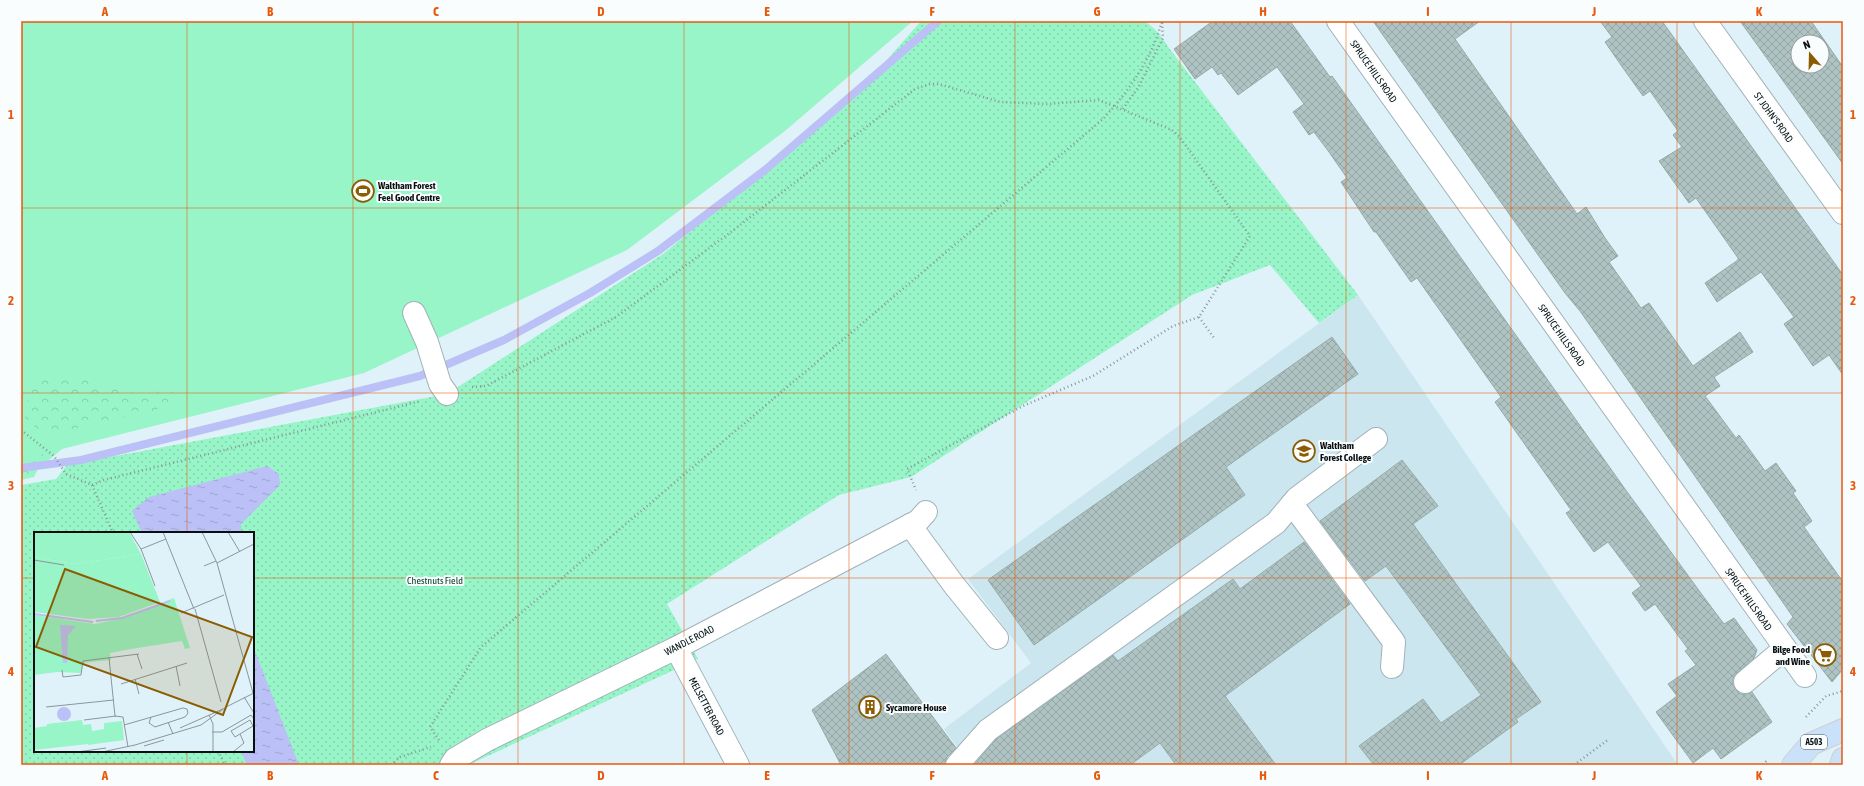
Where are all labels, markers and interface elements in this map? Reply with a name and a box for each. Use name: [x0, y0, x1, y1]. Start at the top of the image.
text: A: [101, 4, 109, 19]
text: B: [267, 4, 274, 19]
text: C: [433, 4, 439, 19]
text: D: [597, 4, 605, 19]
text: E: [764, 4, 770, 19]
text: F: [929, 4, 935, 19]
text: G: [1094, 4, 1101, 19]
text: H: [1259, 4, 1267, 19]
text: I: [1426, 4, 1430, 19]
text: J: [1591, 4, 1596, 19]
text: K: [1756, 4, 1763, 19]
north arrow: [1790, 34, 1830, 74]
street label: SPRUCE HILLS ROAD: [1348, 38, 1399, 105]
text: N: [1801, 38, 1812, 51]
street label: ST JOHN'S ROAD: [1752, 90, 1796, 145]
text: 1: [8, 107, 14, 122]
text: 1: [1850, 107, 1856, 122]
sports icon: Waltham Forest Feel Good Centre: [350, 178, 376, 204]
place label: Waltham Forest Feel Good Centre: [377, 180, 440, 203]
text: 2: [8, 293, 14, 308]
text: 2: [1850, 293, 1856, 308]
street label: SPRUCE HILLS ROAD: [1536, 302, 1587, 369]
school or university icon: Waltham Forest College: [1291, 438, 1317, 464]
place label: Waltham Forest College: [1319, 440, 1372, 463]
text: 3: [8, 478, 14, 493]
text: 3: [1850, 478, 1856, 493]
inset map: [34, 532, 254, 752]
street label: SPRUCE HILLS ROAD: [1723, 566, 1774, 633]
park label: Chestnuts Field: [407, 575, 463, 586]
street label: WANDLE ROAD: [663, 623, 716, 658]
supermarket icon: Bilge Food and Wine: [1812, 642, 1838, 668]
place label: Bilge Food and Wine: [1772, 644, 1810, 667]
text: 4: [7, 664, 14, 679]
text: 4: [1849, 664, 1856, 679]
street label: MELSETTER ROAD: [687, 675, 727, 737]
building icon: Sycamore House: [857, 694, 883, 720]
place label: Sycamore House: [886, 702, 947, 713]
road number: A503: [1801, 735, 1827, 749]
text: A: [101, 768, 109, 783]
text: B: [267, 768, 274, 783]
text: C: [433, 768, 439, 783]
text: D: [597, 768, 605, 783]
text: E: [764, 768, 770, 783]
text: F: [929, 768, 935, 783]
text: G: [1094, 768, 1101, 783]
text: H: [1259, 768, 1267, 783]
text: I: [1426, 768, 1430, 783]
text: J: [1591, 768, 1596, 783]
text: K: [1756, 768, 1763, 783]

